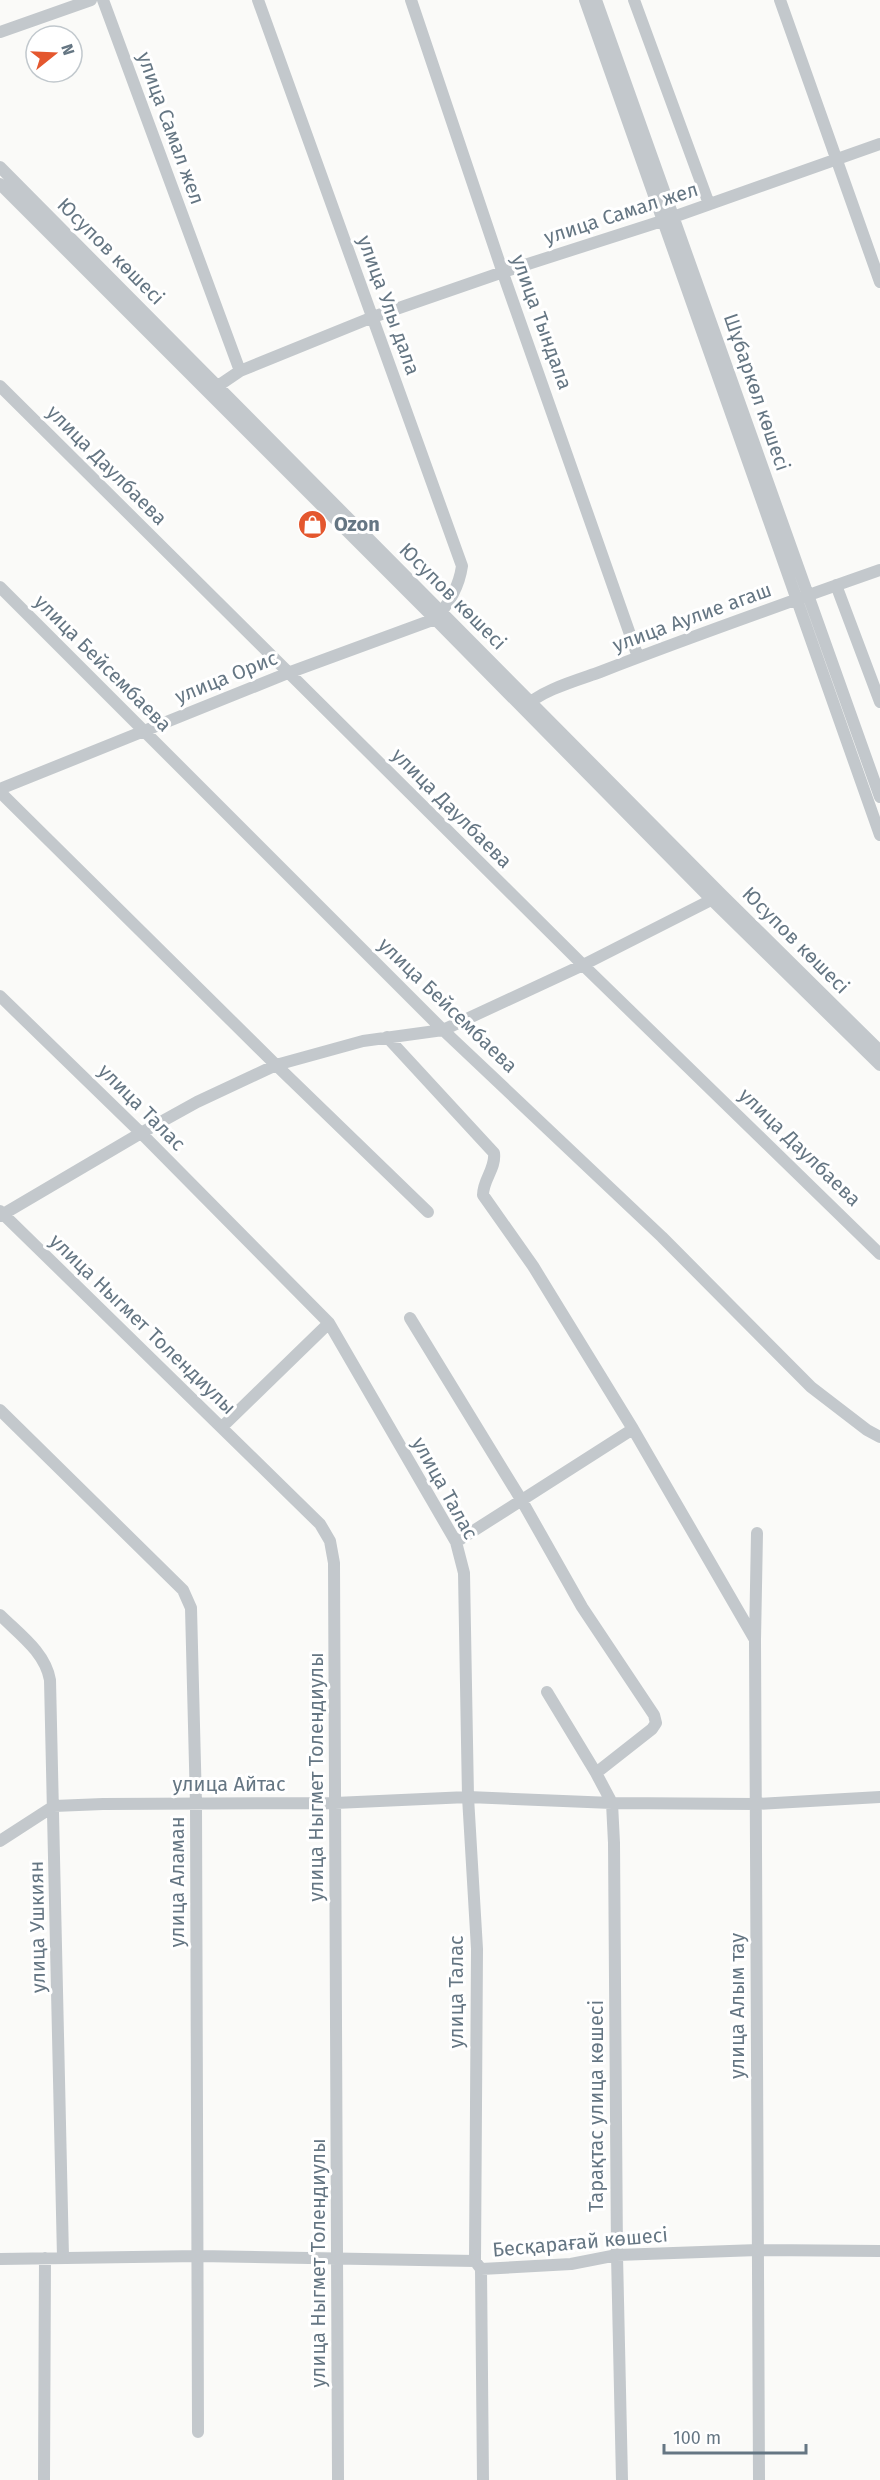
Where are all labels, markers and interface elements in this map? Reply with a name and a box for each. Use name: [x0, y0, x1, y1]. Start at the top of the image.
north arrow: [24, 24, 84, 84]
text: N: [57, 42, 78, 57]
street label: улица Самал жел: [132, 49, 210, 207]
street label: улица Самал жел: [541, 177, 701, 249]
street label: Юсупов көшесі: [53, 193, 169, 309]
street label: улица Улы дала: [353, 232, 425, 378]
street label: улица Тындала: [506, 251, 578, 393]
street label: Шұбаркөл көшесі: [719, 310, 795, 474]
street label: улица Даулбаева: [42, 400, 172, 530]
shop icon: Ozon: [297, 508, 329, 540]
place label: Ozon: [334, 512, 380, 536]
street label: Юсупов көшесі: [395, 538, 511, 654]
street label: улица Аулие агаш: [609, 577, 775, 657]
street label: улица Бейсембаева: [29, 589, 177, 737]
street label: улица Орис: [171, 646, 281, 708]
street label: улица Даулбаева: [387, 743, 517, 873]
street label: Юсупов көшесі: [738, 882, 854, 998]
street label: улица Бейсембаева: [373, 932, 523, 1078]
street label: улица Талас: [93, 1058, 191, 1156]
street label: улица Даулбаева: [734, 1083, 866, 1211]
street label: улица Ныгмет Толендиулы: [45, 1229, 241, 1419]
street label: улица Талас: [407, 1433, 483, 1543]
street label: улица Ныгмет Толендиулы: [304, 1652, 328, 1902]
street label: улица Айтас: [172, 1772, 286, 1796]
street label: улица Аламан: [165, 1816, 189, 1948]
street label: улица Ушкиян: [24, 1861, 50, 1993]
street label: улица Алым тау: [725, 1933, 749, 2079]
street label: улица Талас: [444, 1935, 468, 2049]
street label: Тарақтас улица көшесі: [584, 2000, 608, 2212]
street label: улица Ныгмет Толендиулы: [306, 2138, 330, 2388]
street label: Бесқарағай көшесі: [491, 2222, 669, 2262]
scale bar: [664, 2417, 806, 2455]
text: 100 m: [673, 2427, 721, 2449]

